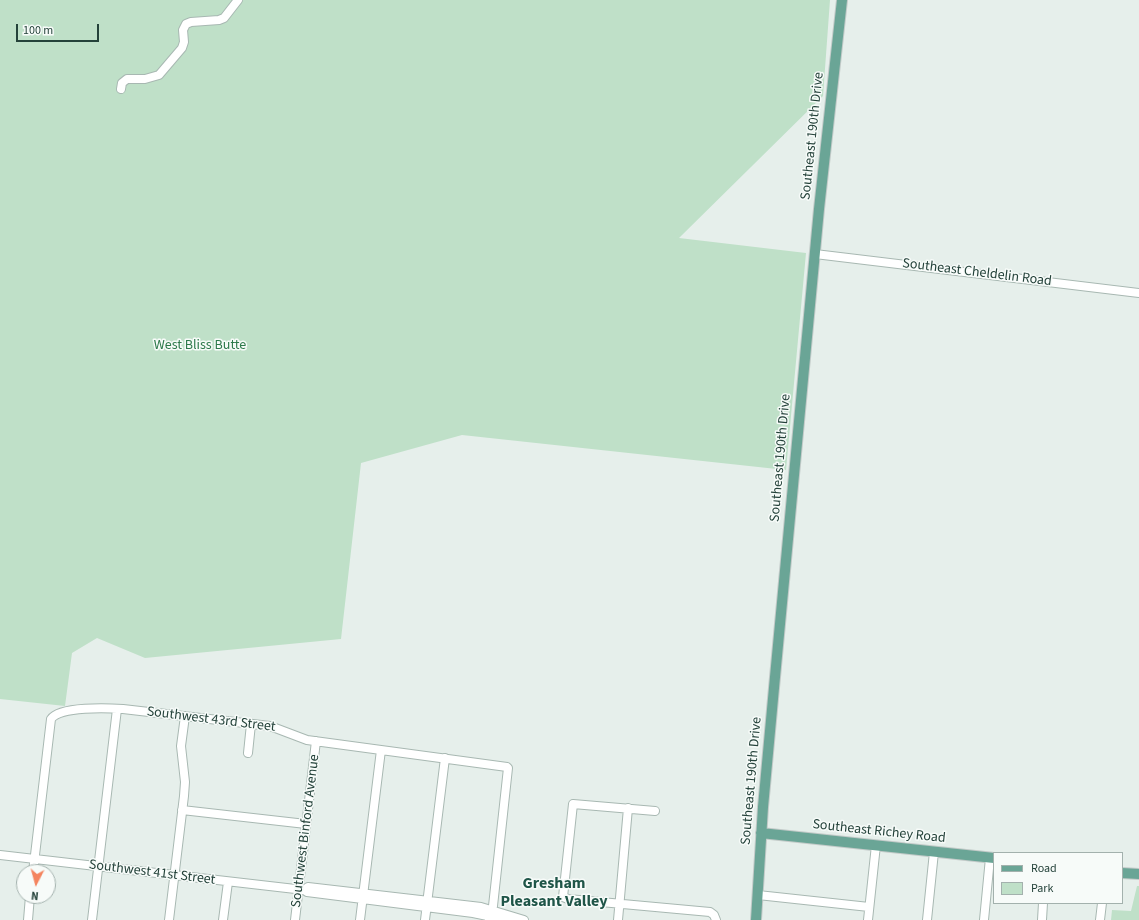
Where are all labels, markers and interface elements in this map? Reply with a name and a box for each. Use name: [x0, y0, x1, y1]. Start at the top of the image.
scale bar: [18, 16, 101, 42]
text: 100 m: [23, 22, 53, 39]
street label: Southeast 190th Drive: [798, 71, 828, 201]
street label: Southeast Cheldelin Road: [901, 256, 1053, 290]
park label: West Bliss Butte: [154, 338, 246, 354]
street label: Southeast 190th Drive: [767, 393, 795, 523]
street label: Southwest 43rd Street: [146, 704, 276, 736]
street label: Southeast 190th Drive: [738, 716, 766, 846]
street label: Southwest Binford Avenue: [288, 753, 324, 909]
street label: Southeast Richey Road: [812, 817, 946, 847]
legend: [993, 852, 1123, 904]
street label: Southwest 41st Street: [88, 857, 216, 889]
text: Road: [1031, 860, 1057, 877]
north arrow: [16, 864, 56, 904]
district label: Gresham Pleasant Valley: [500, 874, 608, 912]
text: Park: [1031, 880, 1053, 897]
text: N: [30, 888, 39, 903]

